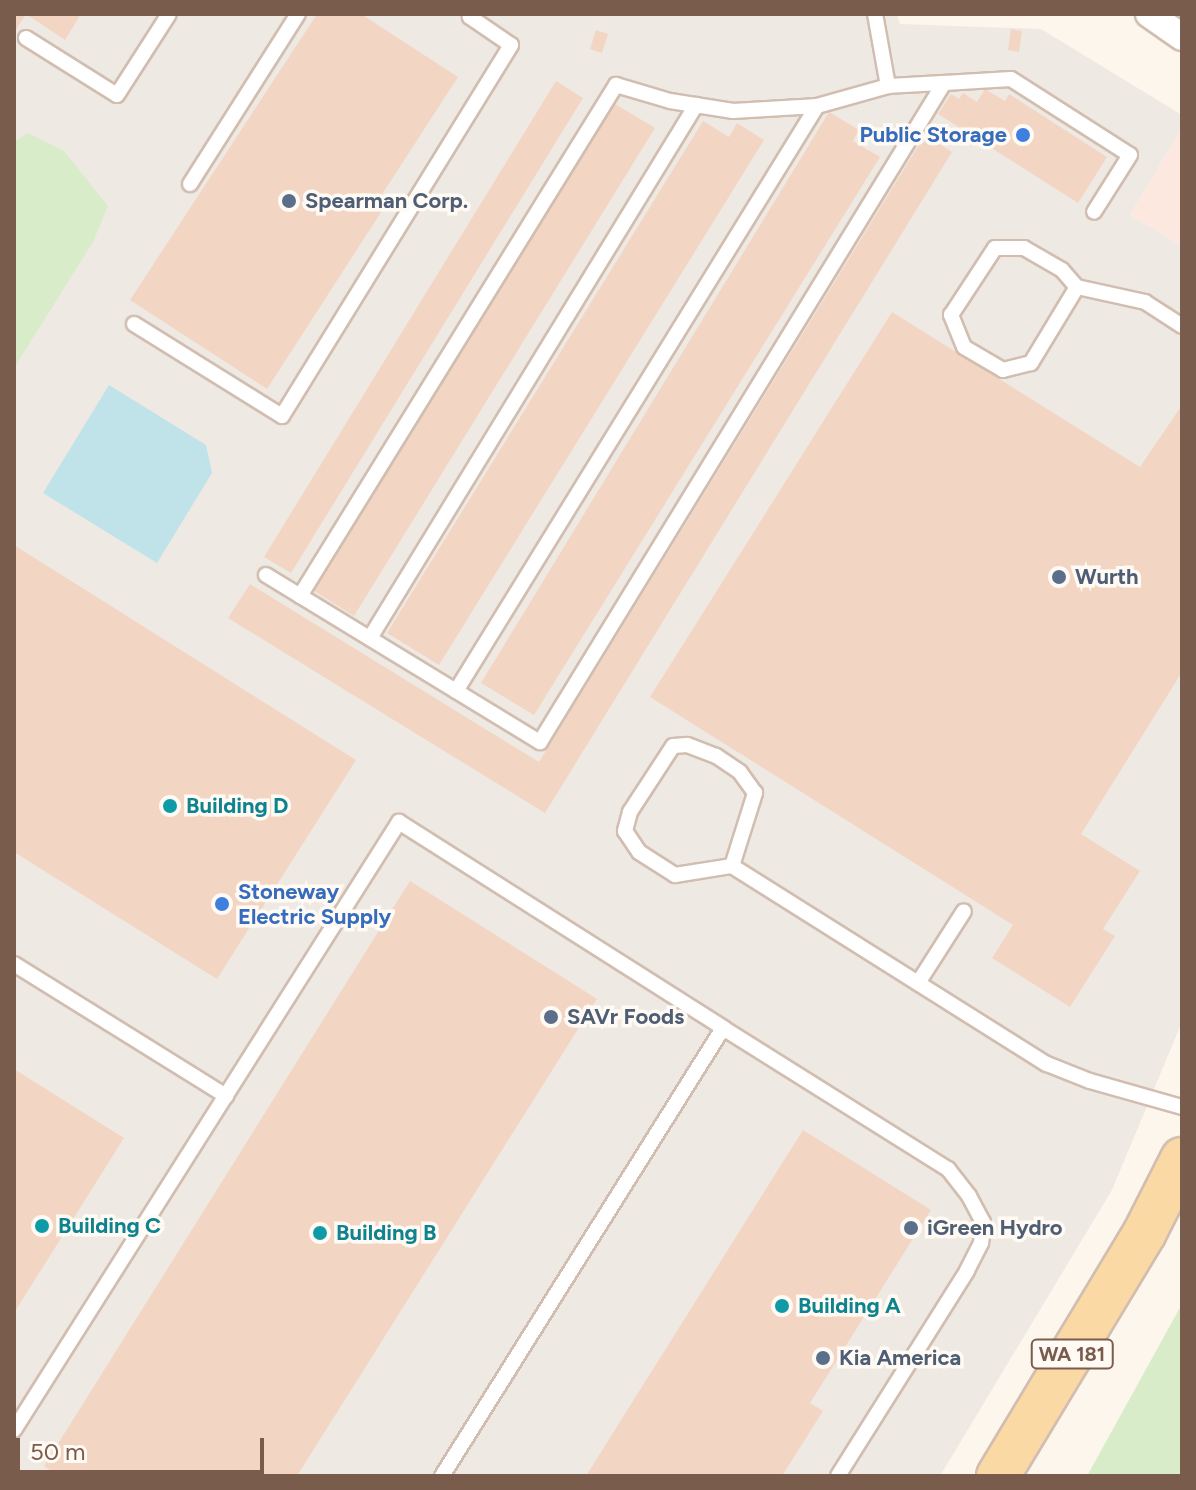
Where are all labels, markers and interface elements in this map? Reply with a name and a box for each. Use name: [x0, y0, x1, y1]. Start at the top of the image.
place label: Public Storage: [859, 122, 1007, 148]
marker: Public Storage: [1014, 126, 1032, 144]
place label: Spearman Corp.: [305, 188, 468, 214]
marker: Spearman Corp.: [280, 192, 298, 210]
place label: Wurth: [1075, 564, 1139, 590]
marker: Wurth: [1050, 568, 1068, 586]
place label: Building D: [186, 793, 288, 819]
marker: Building D: [161, 797, 179, 815]
place label: Stoneway Electric Supply: [238, 878, 391, 930]
marker: Stoneway Electric Supply: [213, 895, 231, 913]
place label: SAVr Foods: [567, 1004, 684, 1030]
marker: SAVr Foods: [542, 1008, 560, 1026]
place label: Building C: [58, 1213, 161, 1239]
place label: iGreen Hydro: [927, 1215, 1063, 1241]
marker: Building C: [33, 1217, 51, 1235]
marker: iGreen Hydro: [902, 1219, 920, 1237]
place label: Building B: [336, 1220, 436, 1246]
marker: Building B: [311, 1224, 329, 1242]
place label: Building A: [798, 1293, 901, 1319]
marker: Building A: [773, 1297, 791, 1315]
road number: WA 181: [1030, 1338, 1114, 1370]
place label: Kia America: [839, 1345, 961, 1371]
marker: Kia America: [814, 1349, 832, 1367]
scale bar: [20, 1422, 268, 1472]
text: 50 m: [30, 1437, 86, 1466]

